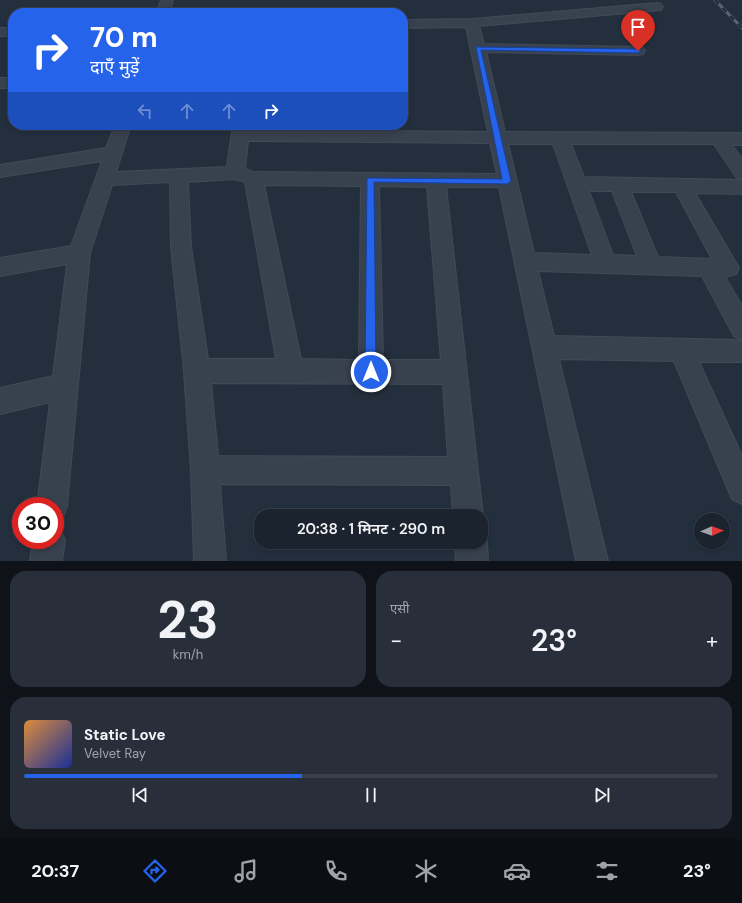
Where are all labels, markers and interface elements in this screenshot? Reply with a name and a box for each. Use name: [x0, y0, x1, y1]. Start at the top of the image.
pin: [621, 10, 655, 51]
icon: arrive: [627, 16, 649, 38]
text: 70 m: [90, 19, 158, 56]
icon: right: [24, 24, 76, 76]
text: दाएँ मुड़ें: [90, 55, 139, 79]
icon: left: [134, 100, 156, 122]
icon: ahead: [176, 100, 198, 122]
icon: ahead: [218, 100, 240, 122]
icon: right: [260, 100, 282, 122]
position arrow: [350, 351, 392, 393]
speed limit sign: 30: [12, 497, 64, 549]
north arrow: [694, 513, 730, 549]
map controls: [694, 513, 730, 549]
text: 20:38 · 1 मिनट · 290 m: [297, 519, 445, 539]
text: 23: [157, 586, 219, 654]
text: एसी: [390, 600, 409, 617]
text: 23°: [531, 621, 577, 660]
text: −: [390, 626, 402, 655]
text: +: [706, 626, 718, 655]
text: km/h: [173, 646, 203, 663]
text: Static Love: [84, 725, 165, 745]
text: Velvet Ray: [84, 745, 146, 762]
icon: previous: [129, 784, 151, 806]
icon: pause: [360, 784, 382, 806]
icon: next: [591, 784, 613, 806]
icon: directions: [141, 857, 169, 885]
icon: music: [232, 857, 260, 885]
icon: phone: [322, 857, 350, 885]
icon: climate: [412, 857, 440, 885]
icon: car: [503, 857, 531, 885]
icon: filters: [593, 857, 621, 885]
text: 20:37: [31, 859, 79, 883]
text: 23°: [683, 859, 711, 883]

